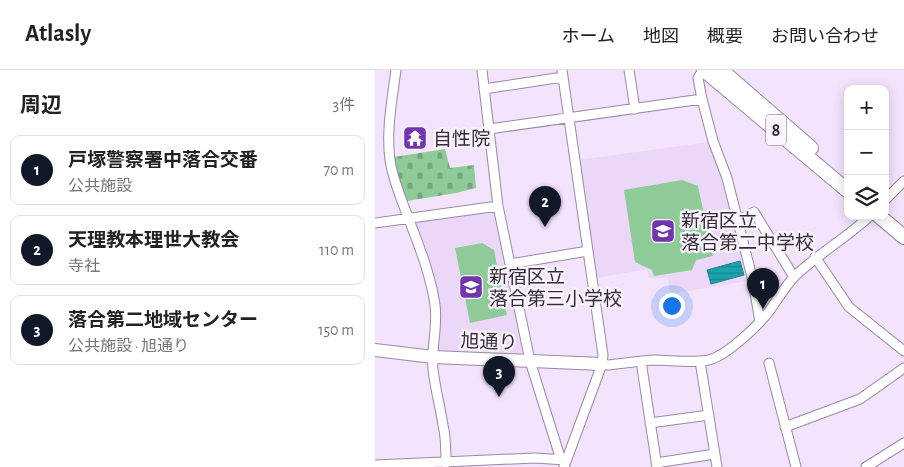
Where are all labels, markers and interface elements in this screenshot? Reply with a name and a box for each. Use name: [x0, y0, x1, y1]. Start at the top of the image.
text: Atlasly: [25, 22, 91, 46]
text: ホーム: [562, 28, 615, 46]
text: 地図: [643, 28, 679, 46]
text: 概要: [707, 28, 743, 46]
text: お問い合わせ: [771, 28, 879, 46]
map controls: [844, 85, 889, 220]
button: +: [844, 85, 889, 130]
text: 周辺: [20, 95, 62, 116]
text: 3件: [332, 97, 355, 113]
road number: 8: [766, 114, 786, 146]
temple icon: 自性院: [402, 125, 428, 151]
place label: 自性院: [433, 129, 490, 149]
button: −: [844, 130, 889, 175]
text: 戸塚警察署中落合交番: [68, 151, 258, 170]
text: 1: [34, 162, 40, 178]
text: 70 m: [323, 162, 354, 178]
button: layers: [844, 175, 889, 220]
text: 公共施設: [68, 178, 132, 194]
pin: 2: [529, 186, 561, 227]
place label: 新宿区立 落合第二中学校: [681, 211, 814, 253]
school or university icon: 新宿区立 落合第二中学校: [650, 218, 676, 244]
text: 天理教本理世大教会: [68, 231, 239, 250]
text: 2: [33, 242, 41, 258]
text: 110 m: [319, 242, 354, 258]
text: 寺社: [68, 258, 100, 274]
place label: 新宿区立 落合第三小学校: [489, 267, 622, 309]
pin: 1: [747, 268, 779, 309]
school or university icon: 新宿区立 落合第三小学校: [458, 274, 484, 300]
your location: [659, 293, 685, 319]
text: 落合第二地域センター: [68, 311, 258, 330]
text: 3: [34, 322, 40, 338]
text: 150 m: [318, 322, 354, 338]
street label: 旭通り: [460, 331, 518, 353]
text: 公共施設 · 旭通り: [68, 338, 189, 354]
pin: 3: [483, 356, 515, 397]

